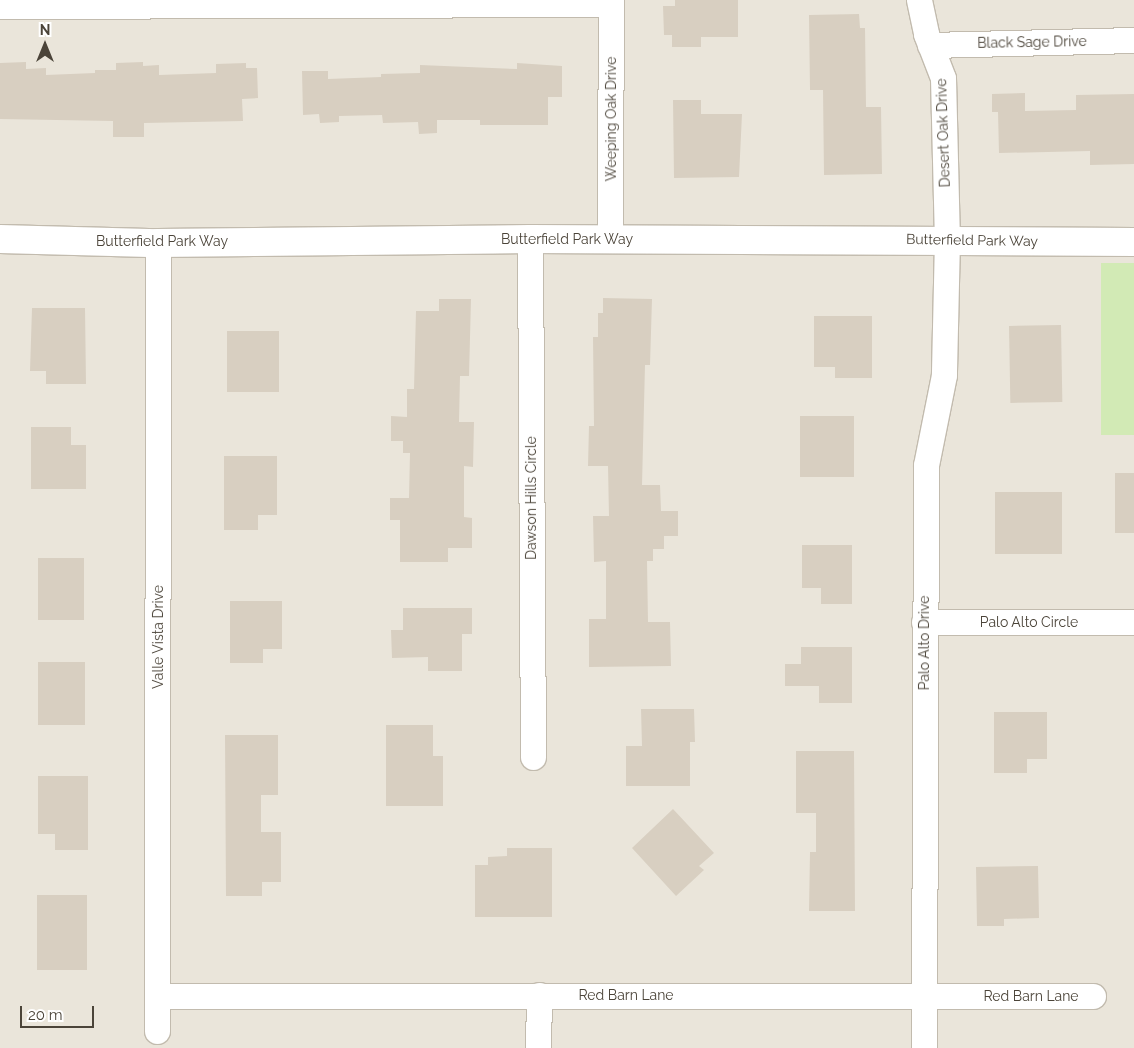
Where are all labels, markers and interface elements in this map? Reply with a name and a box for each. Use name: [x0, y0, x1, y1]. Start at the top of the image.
north arrow: [20, 20, 70, 70]
text: N: [40, 22, 50, 38]
street label: Black Sage Drive: [977, 33, 1087, 51]
street label: Weeping Oak Drive: [603, 57, 619, 181]
street label: Desert Oak Drive: [933, 78, 953, 188]
street label: Butterfield Park Way: [906, 230, 1038, 250]
street label: Butterfield Park Way: [501, 231, 633, 247]
street label: Butterfield Park Way: [96, 233, 228, 249]
street label: Dawson Hills Circle: [523, 436, 539, 560]
street label: Valle Vista Drive: [150, 585, 166, 689]
street label: Palo Alto Drive: [916, 595, 932, 691]
street label: Palo Alto Circle: [980, 614, 1078, 630]
street label: Red Barn Lane: [578, 987, 674, 1003]
street label: Red Barn Lane: [983, 988, 1079, 1004]
scale bar: [22, 996, 96, 1028]
text: 20 m: [28, 1006, 63, 1024]

